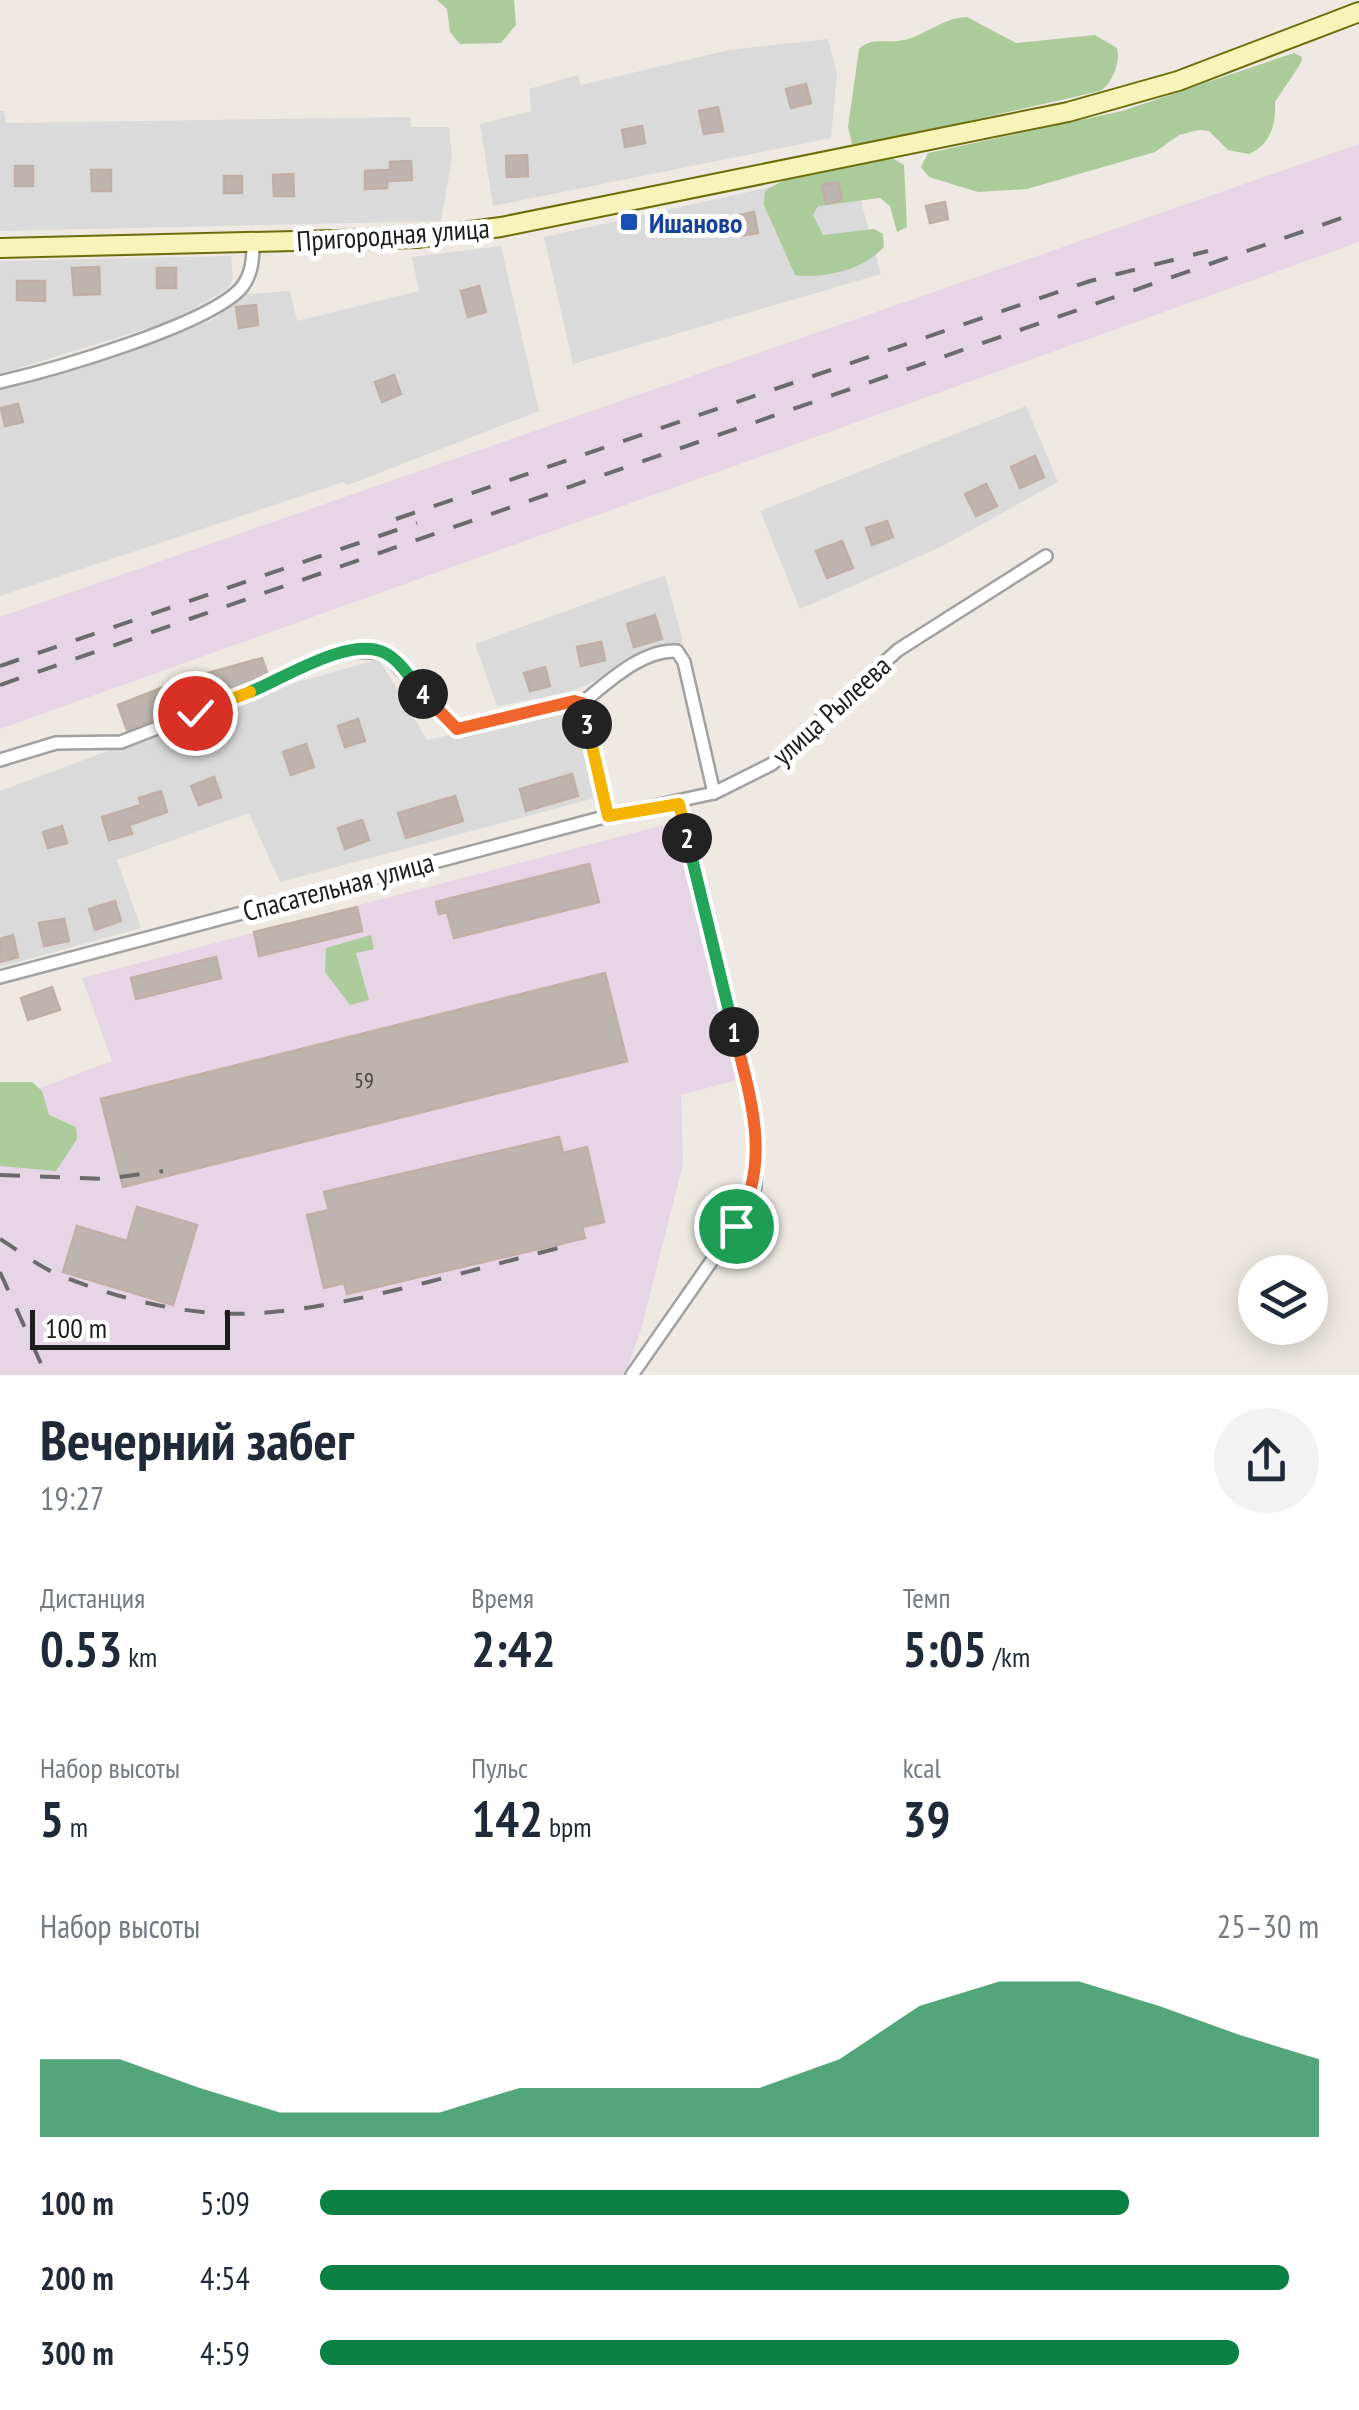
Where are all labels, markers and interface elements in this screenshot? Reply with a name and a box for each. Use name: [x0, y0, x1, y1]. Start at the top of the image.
place label: Ишаново: [649, 204, 743, 241]
street label: Пригородная улица: [295, 209, 491, 259]
marker: Ишаново: [618, 211, 640, 233]
street label: улица Рылеева: [764, 647, 898, 773]
pin: 4: [398, 669, 448, 719]
pin: [153, 671, 238, 756]
text: 4: [416, 675, 430, 712]
icon: check: [168, 686, 223, 741]
pin: 3: [562, 699, 612, 749]
text: 3: [580, 705, 594, 742]
pin: 2: [662, 813, 712, 863]
text: 2: [680, 819, 694, 856]
street label: Спасательная улица: [238, 843, 438, 929]
pin: 1: [709, 1007, 759, 1057]
text: 1: [727, 1013, 741, 1050]
house number: 59: [354, 1066, 374, 1094]
pin: [694, 1184, 779, 1269]
icon: arrive: [709, 1199, 764, 1254]
map controls: [1238, 1255, 1328, 1345]
button: layers: [1238, 1255, 1328, 1345]
scale bar: [30, 1305, 230, 1350]
text: 100 m: [45, 1309, 107, 1346]
text: Вечерний забег: [40, 1404, 354, 1475]
button: share: [1214, 1408, 1319, 1513]
text: 19:27: [40, 1477, 104, 1519]
text: Дистанция: [40, 1579, 145, 1616]
text: Время: [471, 1579, 534, 1616]
text: Темп: [903, 1579, 951, 1616]
text: 0.53: [40, 1616, 122, 1681]
text: 2:42: [471, 1616, 556, 1681]
text: 5:05: [903, 1616, 987, 1681]
text: km: [122, 1638, 157, 1675]
text: /km: [987, 1638, 1030, 1675]
text: Набор высоты: [40, 1749, 180, 1786]
text: Пульс: [471, 1749, 528, 1786]
text: kcal: [903, 1749, 941, 1786]
text: 5: [40, 1786, 64, 1851]
text: 142: [471, 1786, 543, 1851]
text: 39: [903, 1786, 950, 1851]
text: m: [64, 1808, 88, 1845]
text: bpm: [543, 1808, 592, 1845]
text: Набор высоты: [40, 1905, 200, 1947]
text: 25–30 m: [1217, 1905, 1319, 1947]
text: 100 m: [40, 2182, 114, 2224]
text: 5:09: [200, 2182, 250, 2224]
text: 200 m: [40, 2257, 114, 2299]
text: 4:54: [200, 2257, 250, 2299]
text: 300 m: [40, 2332, 114, 2374]
text: 4:59: [200, 2332, 250, 2374]

